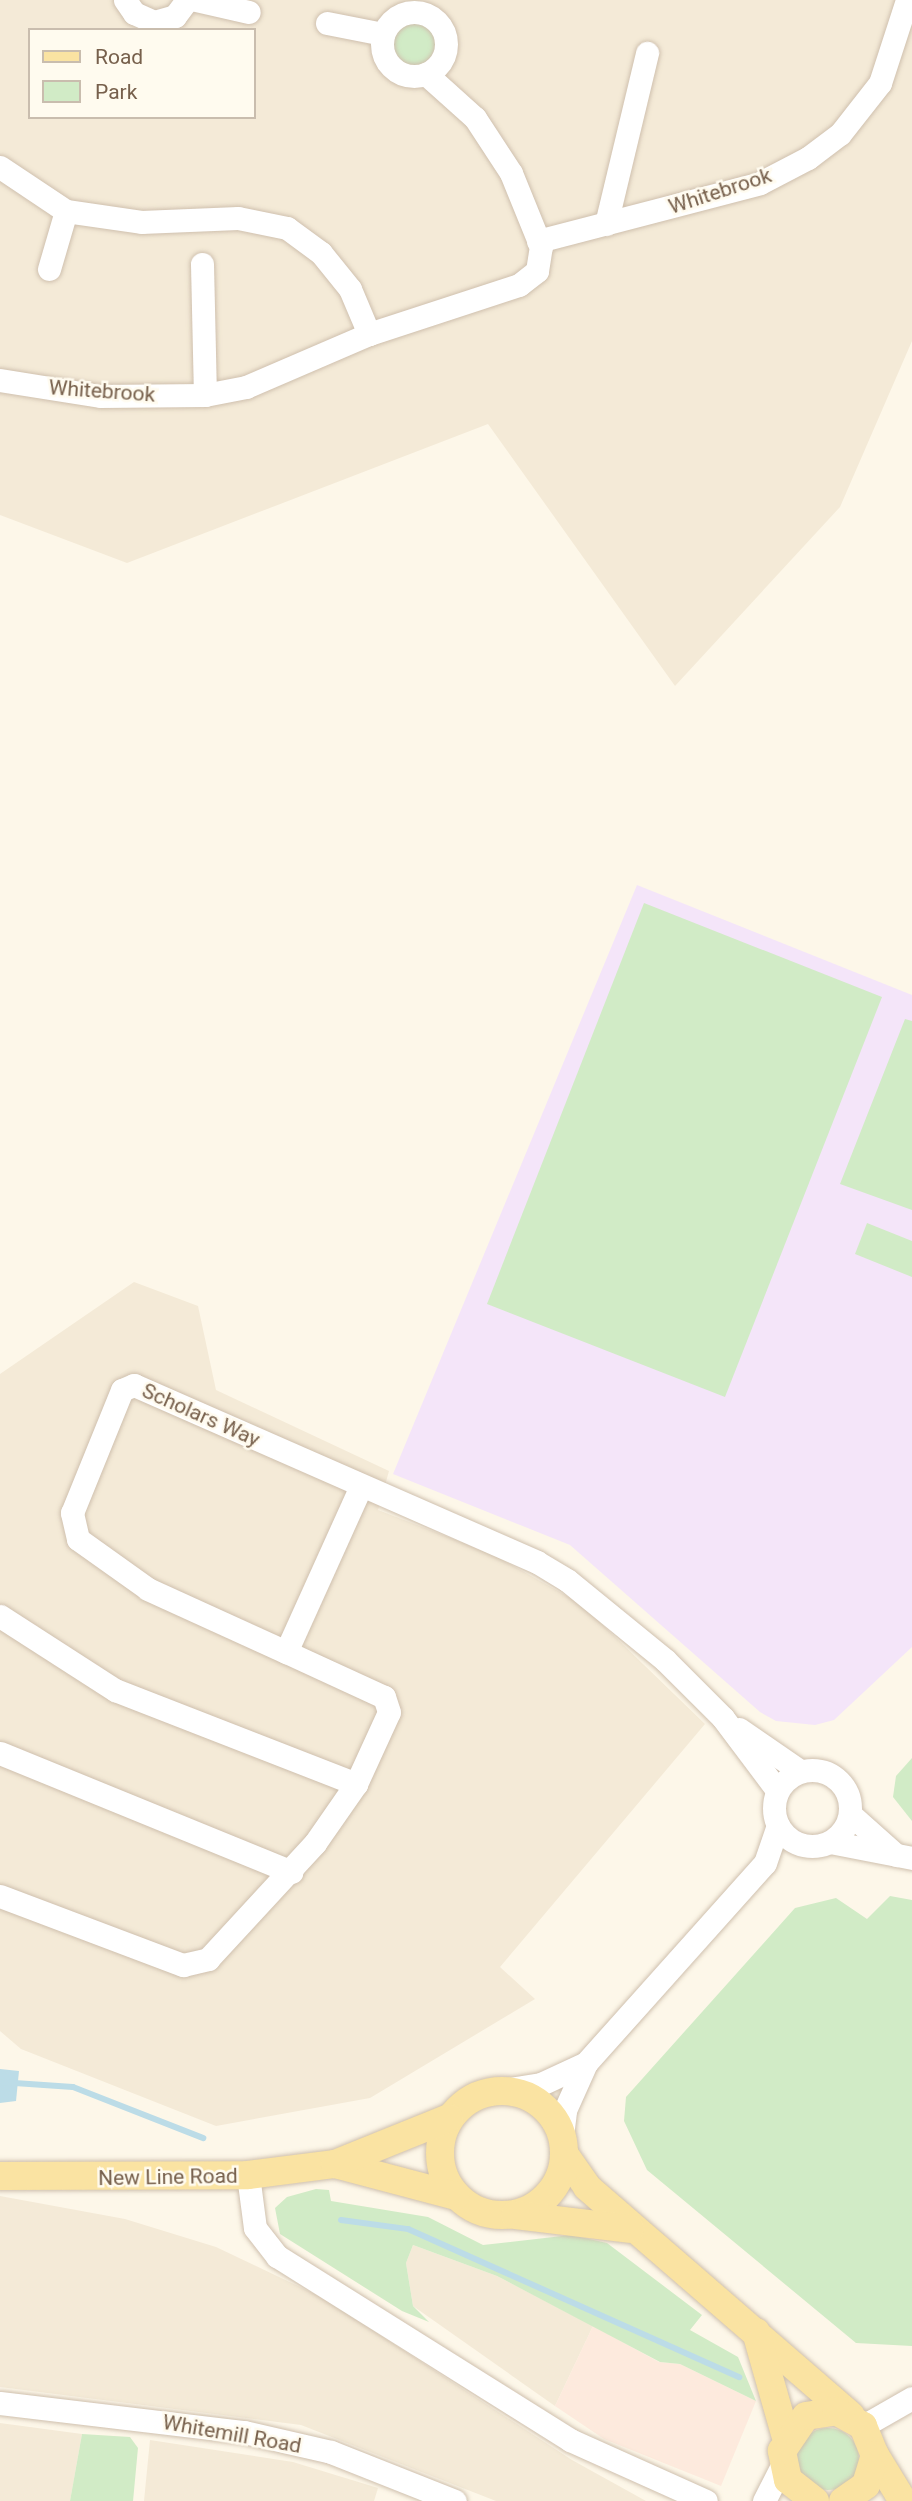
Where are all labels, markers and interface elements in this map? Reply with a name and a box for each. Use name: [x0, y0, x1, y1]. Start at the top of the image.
legend: [28, 28, 256, 119]
text: Road: [95, 45, 143, 69]
text: Park: [95, 80, 137, 104]
street label: Whitebrook: [665, 163, 775, 219]
street label: Whitebrook: [48, 375, 156, 407]
street label: Scholars Way: [138, 1378, 264, 1452]
street label: New Line Road: [98, 2163, 238, 2191]
street label: Whitemill Road: [161, 2409, 303, 2459]

